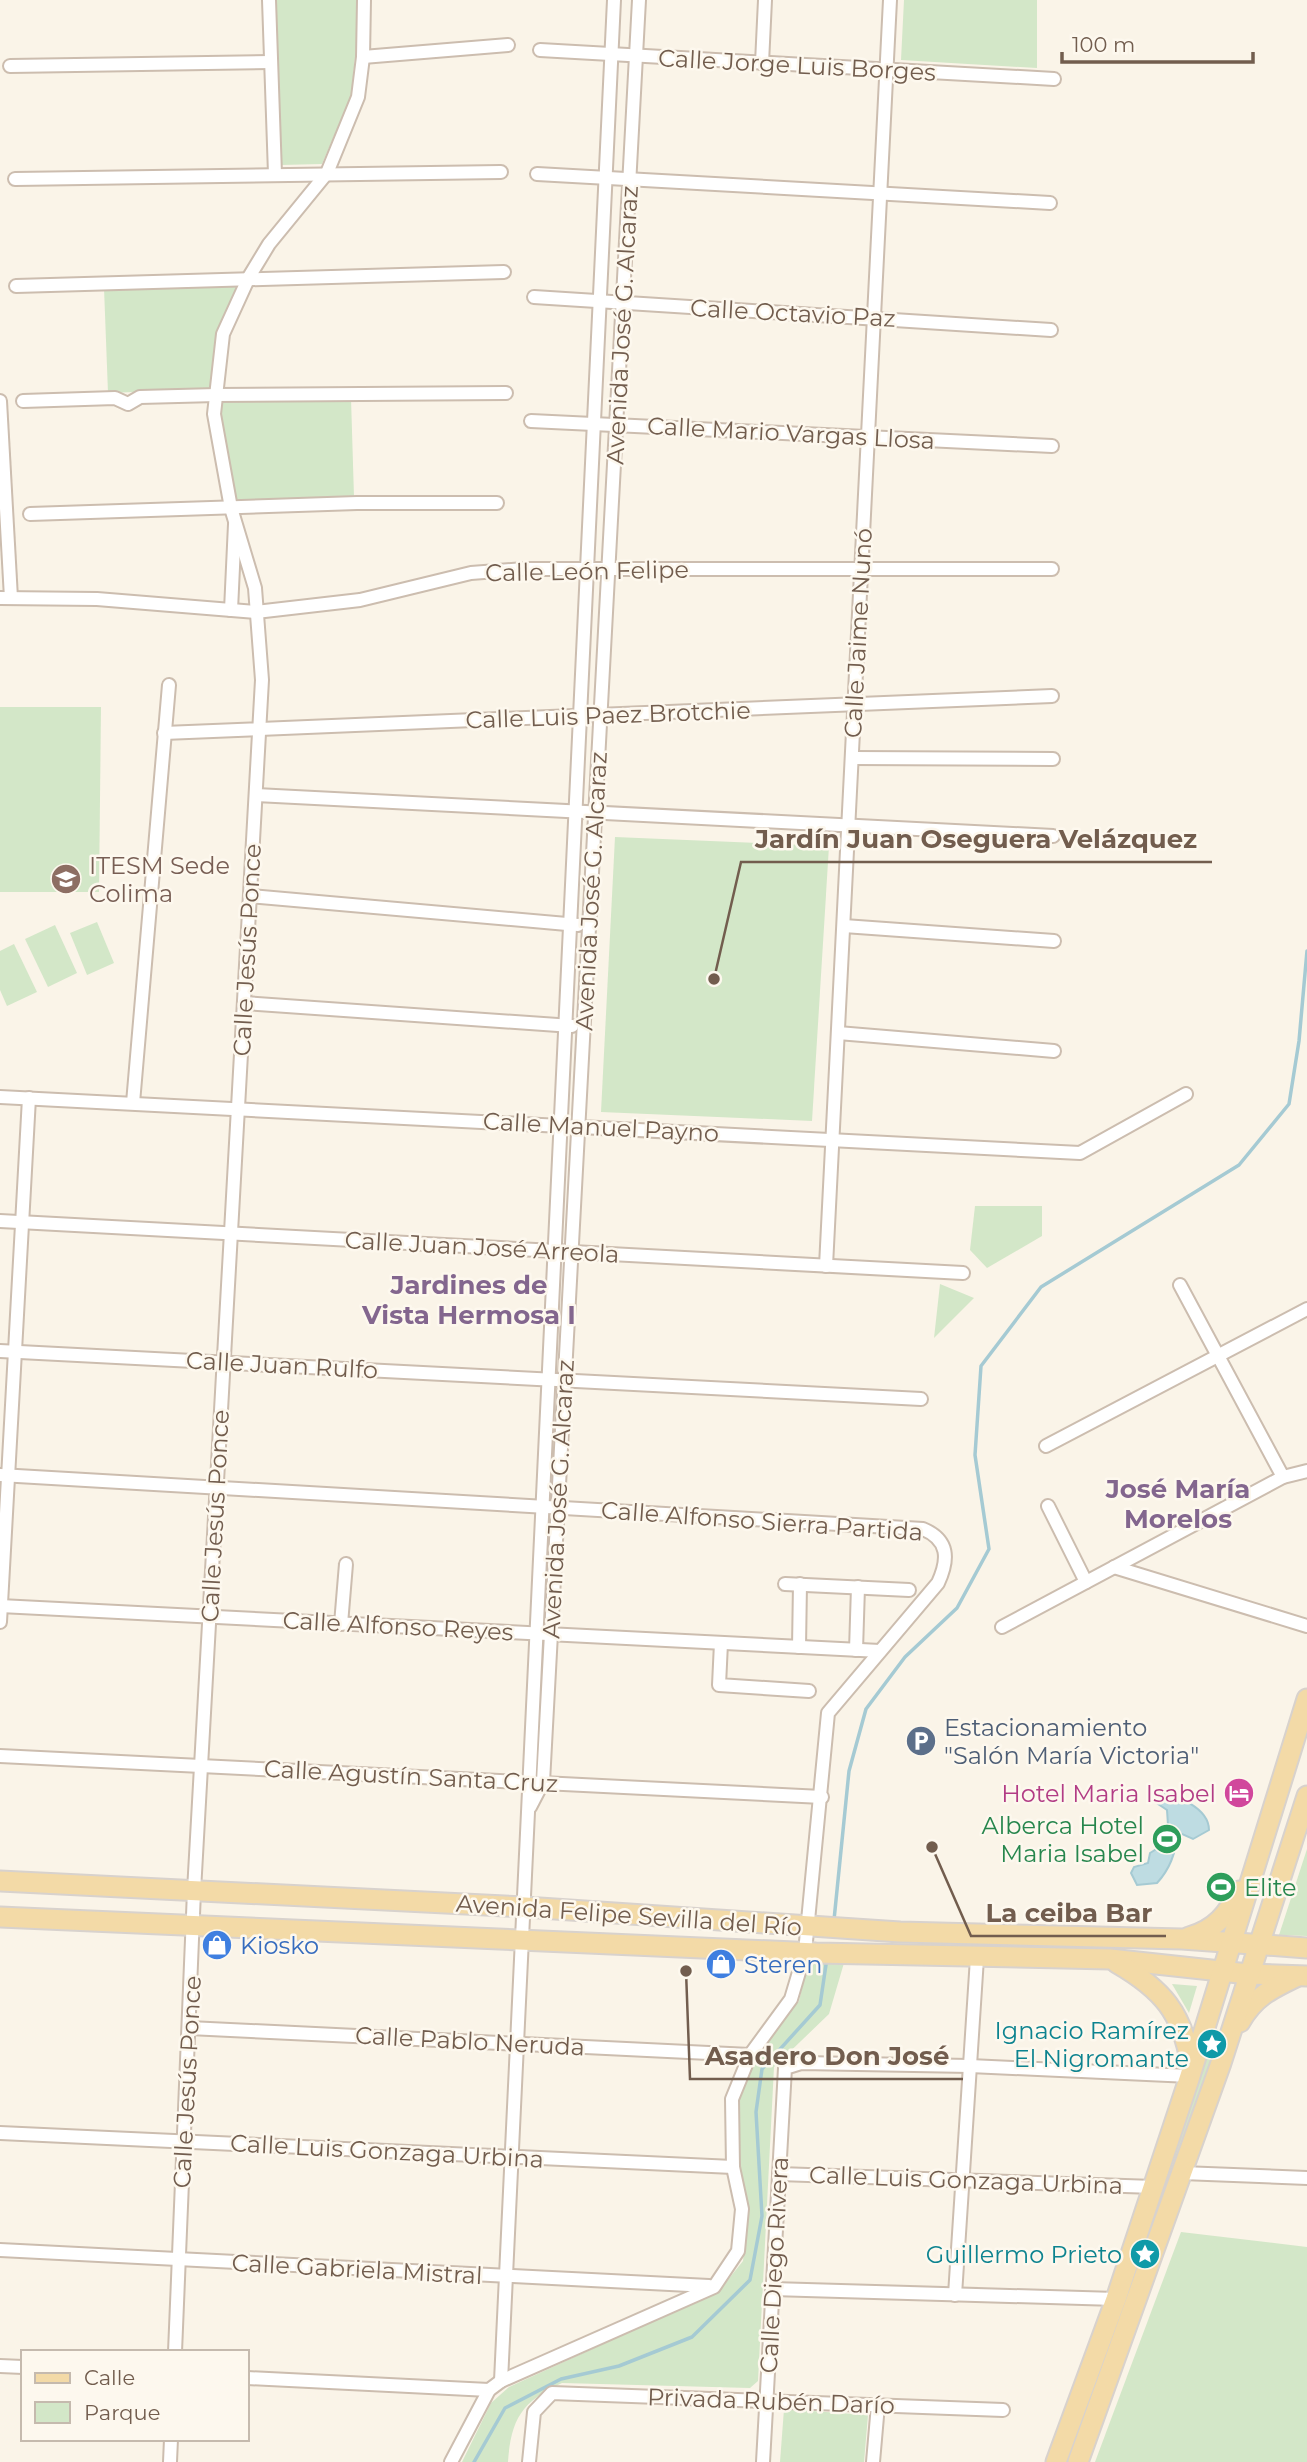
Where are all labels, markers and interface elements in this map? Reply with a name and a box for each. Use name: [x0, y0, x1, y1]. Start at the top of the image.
scale bar: [1062, 21, 1253, 65]
text: 100 m: [1072, 32, 1135, 57]
street label: Calle Jorge Luis Borges: [657, 43, 937, 87]
street label: Avenida José G. Alcaraz: [600, 185, 644, 465]
street label: Calle Octavio Paz: [689, 293, 897, 333]
street label: Calle Mario Vargas Llosa: [646, 411, 936, 455]
street label: Calle Jaime Nunó: [838, 527, 878, 739]
street label: Calle León Felipe: [485, 555, 689, 587]
street label: Calle Luis Paez Brotchie: [465, 696, 751, 734]
street label: Avenida José G. Alcaraz: [569, 751, 613, 1031]
callout: Jardín Juan Oseguera Velázquez: [741, 815, 1212, 862]
text: Jardín Juan Oseguera Velázquez: [754, 823, 1197, 855]
street label: Calle Jesús Ponce: [227, 843, 267, 1057]
place label: ITESM Sede Colima: [89, 851, 230, 908]
school or university icon: ITESM Sede Colima: [49, 862, 83, 896]
street label: Calle Manuel Payno: [482, 1106, 720, 1148]
street label: Calle Juan José Arreola: [344, 1225, 620, 1269]
district label: Jardines de Vista Hermosa I: [361, 1269, 576, 1331]
street label: Calle Juan Rulfo: [185, 1345, 379, 1385]
street label: Avenida José G. Alcaraz: [536, 1359, 580, 1639]
street label: Calle Jesús Ponce: [195, 1409, 235, 1623]
district label: José María Morelos: [1105, 1473, 1250, 1535]
street label: Calle Alfonso Sierra Partida: [600, 1495, 924, 1547]
street label: Calle Alfonso Reyes: [282, 1605, 514, 1647]
place label: Estacionamiento "Salón María Victoria": [944, 1713, 1199, 1770]
parking icon: Estacionamiento "Salón María Victoria": [904, 1724, 938, 1758]
street label: Calle Agustín Santa Cruz: [263, 1754, 559, 1798]
hotel icon: Hotel Maria Isabel: [1222, 1776, 1256, 1810]
place label: Hotel Maria Isabel: [1001, 1779, 1216, 1808]
place label: Alberca Hotel Maria Isabel: [981, 1811, 1144, 1868]
sports icon: Alberca Hotel Maria Isabel: [1150, 1822, 1184, 1856]
sports icon: Elite: [1204, 1870, 1238, 1904]
place label: Elite: [1244, 1873, 1297, 1902]
street label: Avenida Felipe Sevilla del Río: [455, 1888, 803, 1942]
callout: La ceiba Bar: [971, 1889, 1166, 1936]
text: La ceiba Bar: [986, 1897, 1152, 1929]
shop icon: Kiosko: [200, 1928, 234, 1962]
place label: Kiosko: [240, 1931, 319, 1960]
shop icon: Steren: [704, 1947, 738, 1981]
place label: Steren: [744, 1950, 823, 1979]
street label: Calle Jesús Ponce: [167, 1975, 207, 2189]
place label: Ignacio Ramírez El Nigromante: [995, 2016, 1189, 2073]
street label: Calle Pablo Neruda: [354, 2021, 586, 2061]
place icon: Ignacio Ramírez El Nigromante: [1195, 2027, 1229, 2061]
callout: Asadero Don José: [690, 2032, 963, 2079]
text: Asadero Don José: [704, 2040, 949, 2072]
street label: Calle Luis Gonzaga Urbina: [229, 2128, 545, 2174]
street label: Calle Diego Rivera: [754, 2156, 794, 2374]
street label: Calle Luis Gonzaga Urbina: [809, 2160, 1123, 2200]
place icon: Guillermo Prieto: [1128, 2237, 1162, 2271]
place label: Guillermo Prieto: [926, 2240, 1122, 2269]
street label: Calle Gabriela Mistral: [231, 2248, 483, 2290]
legend: [21, 2350, 248, 2441]
text: Calle: [84, 2365, 135, 2390]
street label: Privada Rubén Darío: [647, 2382, 895, 2420]
text: Parque: [84, 2400, 160, 2425]

